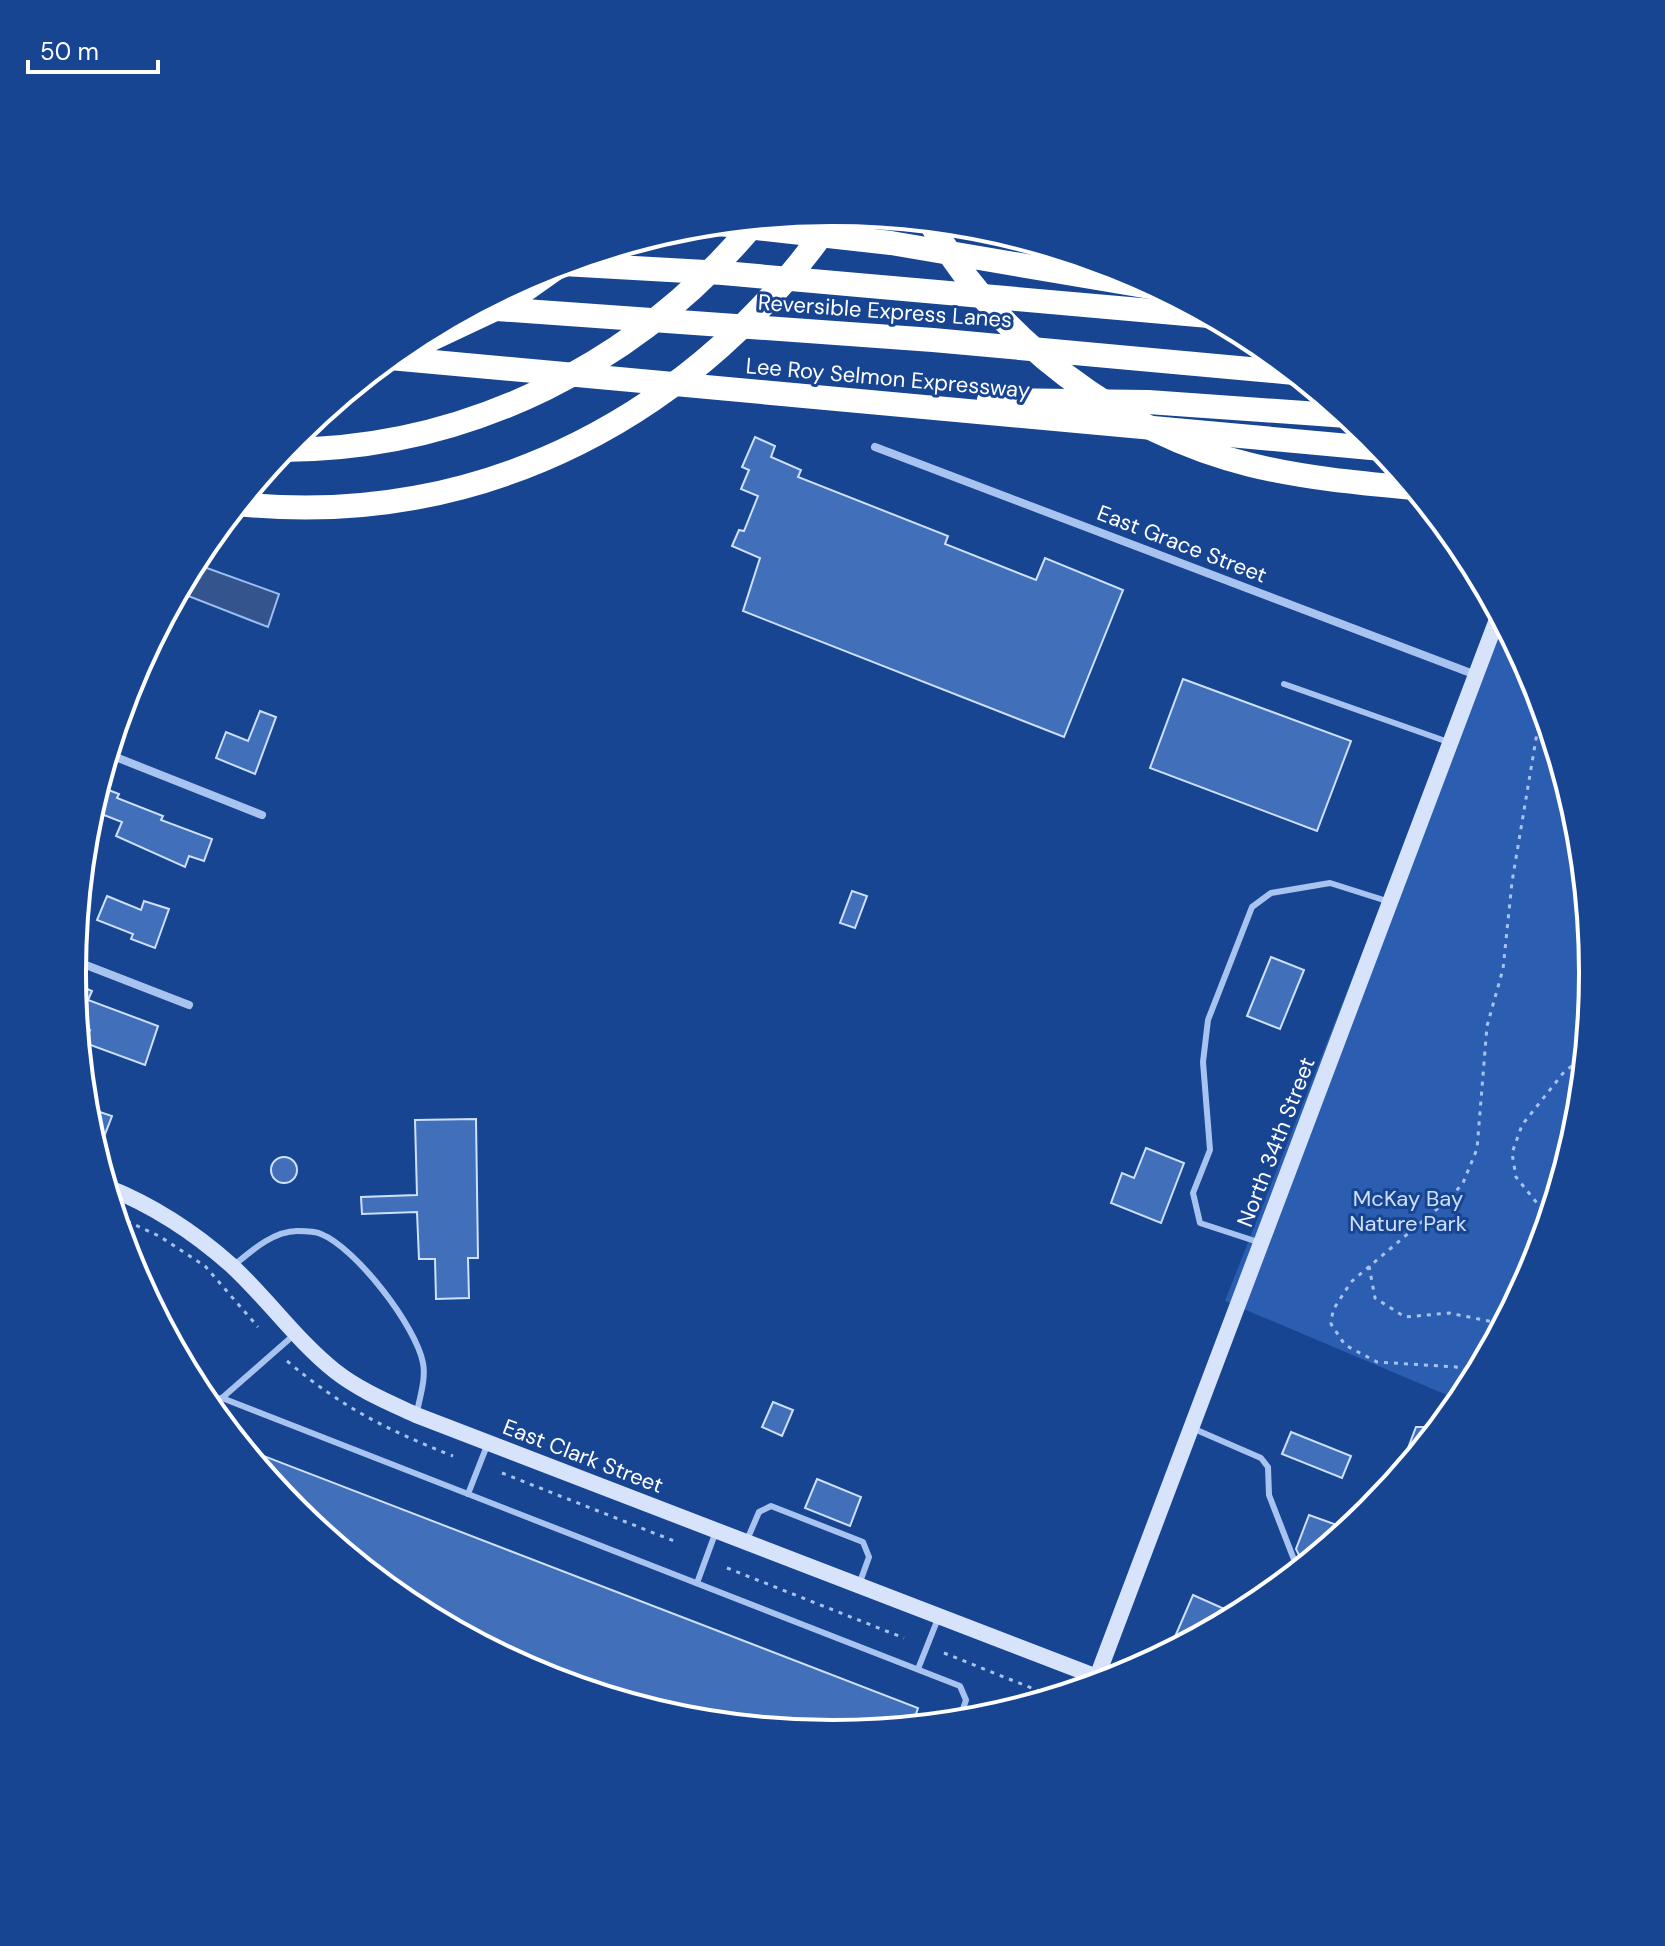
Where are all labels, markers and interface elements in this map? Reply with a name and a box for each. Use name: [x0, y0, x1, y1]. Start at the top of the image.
scale bar: [28, 24, 158, 74]
text: 50 m: [40, 36, 99, 67]
street label: Reversible Express Lanes: [757, 288, 1013, 334]
street label: Lee Roy Selmon Expressway: [745, 351, 1031, 405]
street label: East Grace Street: [1093, 498, 1271, 590]
street label: North 34th Street: [1230, 1053, 1322, 1231]
park label: McKay Bay Nature Park: [1349, 1184, 1467, 1238]
street label: East Clark Street: [499, 1412, 667, 1500]

